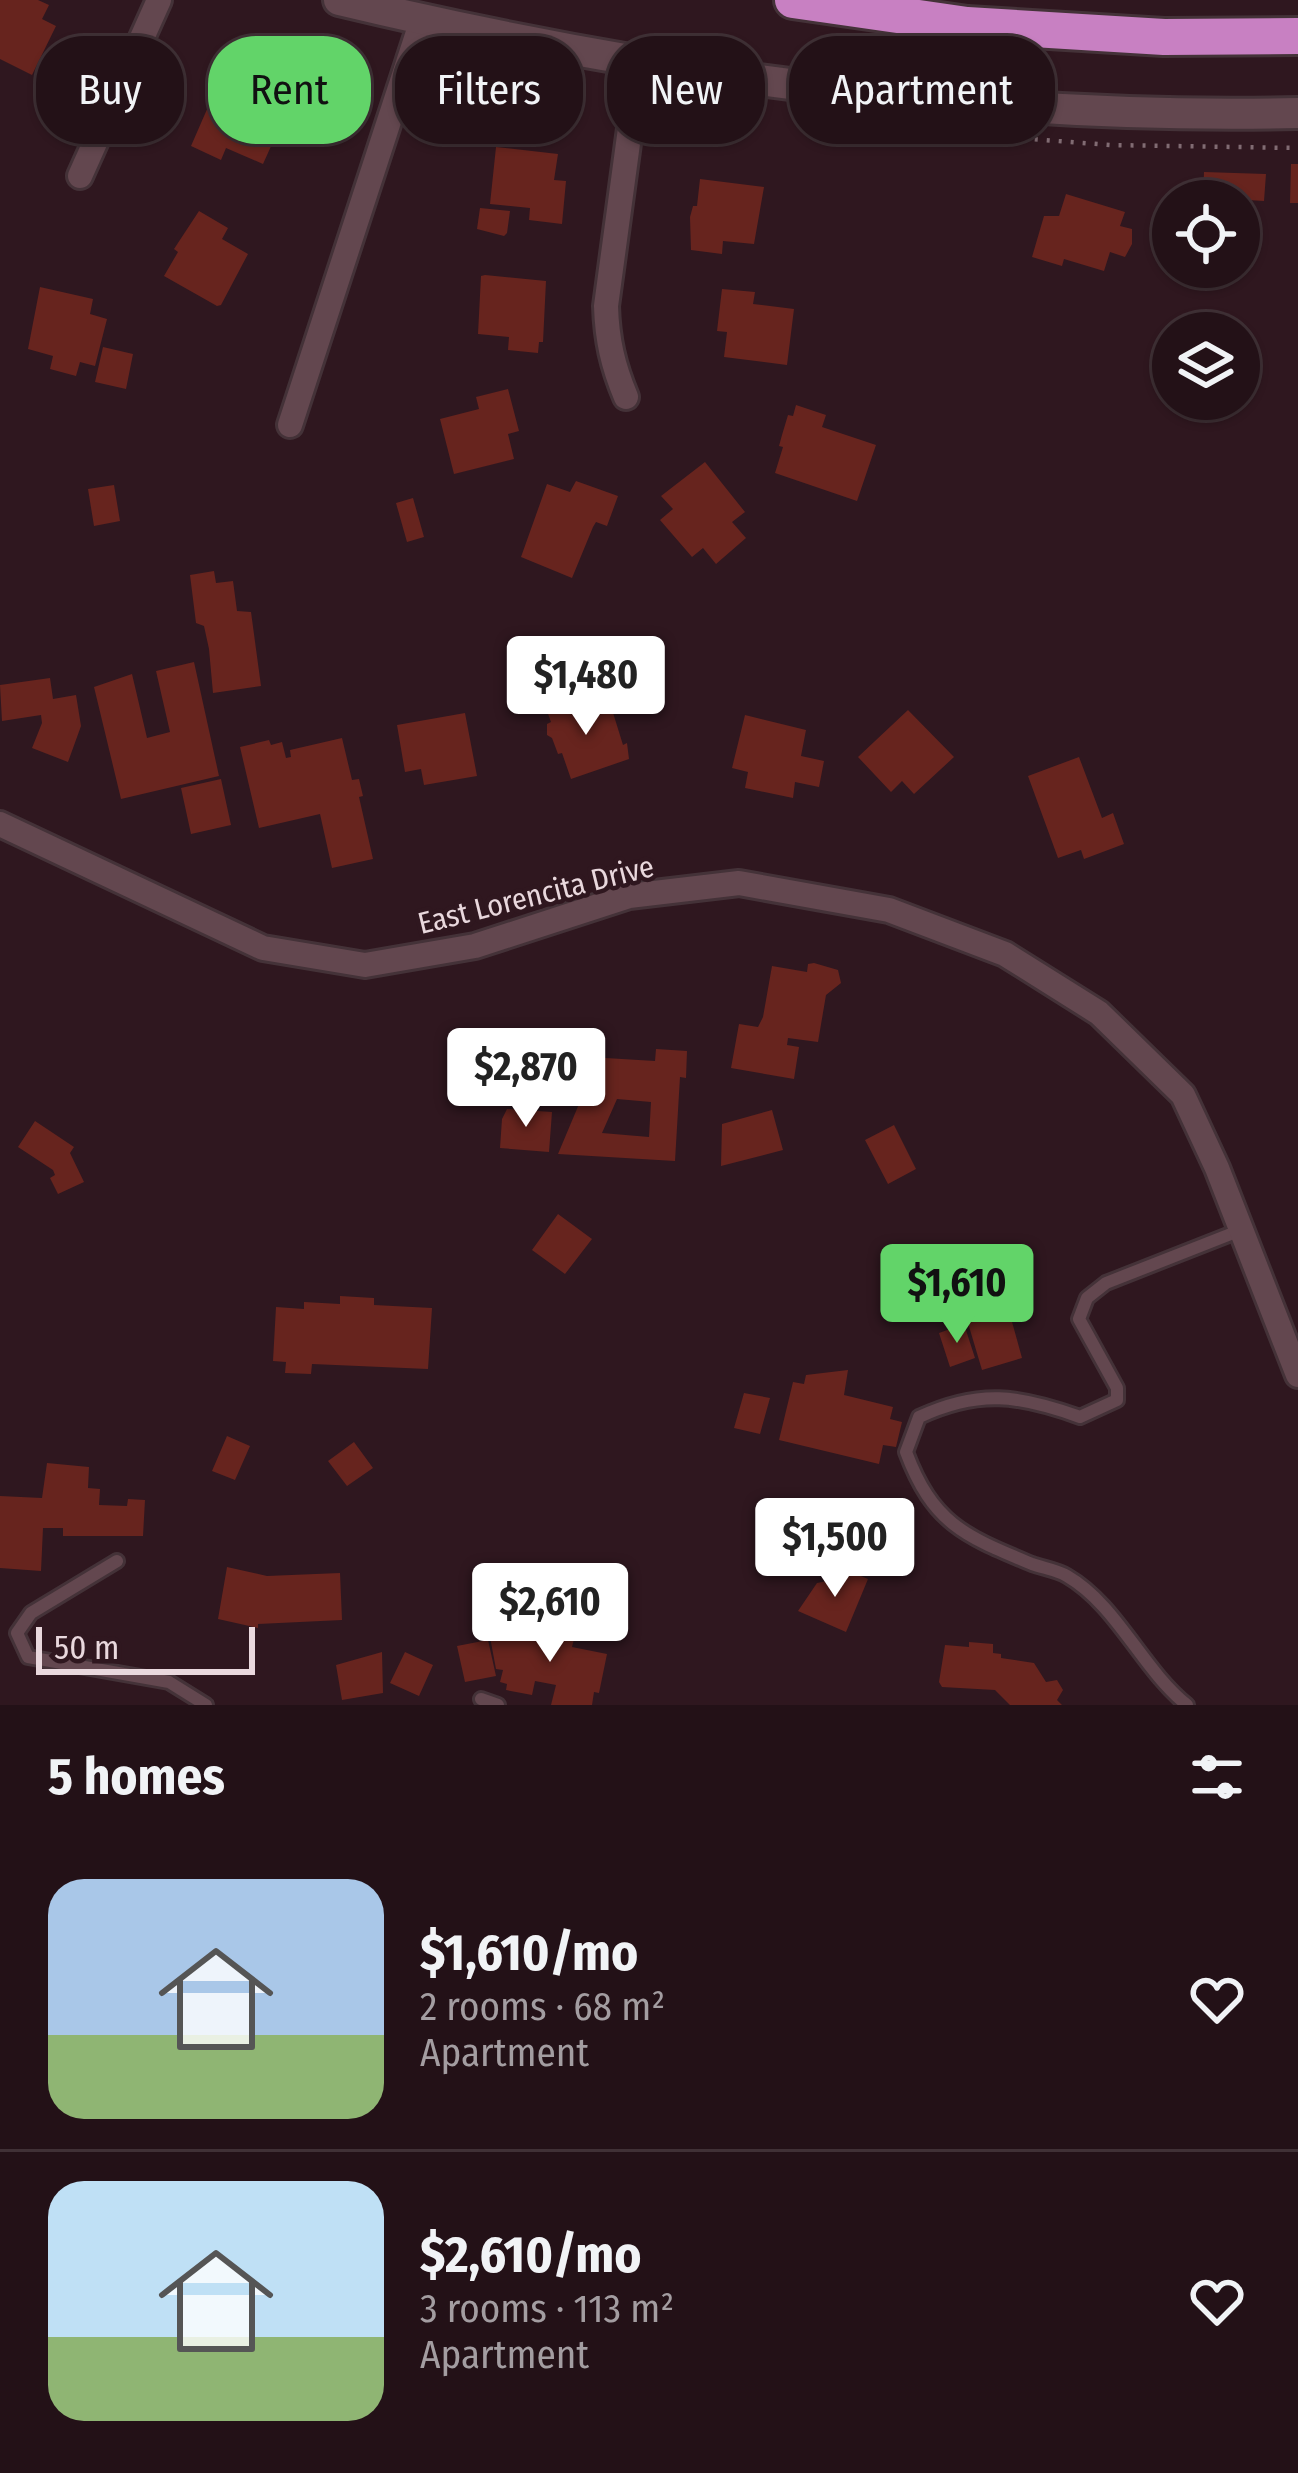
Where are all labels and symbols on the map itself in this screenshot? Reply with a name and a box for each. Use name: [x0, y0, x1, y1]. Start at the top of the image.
pin: $1,480: [488, 636, 684, 738]
street label: East Lorencita Drive: [414, 848, 658, 942]
pin: $2,870: [428, 1028, 624, 1130]
pin: $1,610: [859, 1244, 1055, 1346]
pin: $1,500: [737, 1498, 933, 1600]
pin: $2,610: [452, 1563, 648, 1665]
scale bar: [36, 1621, 255, 1674]

